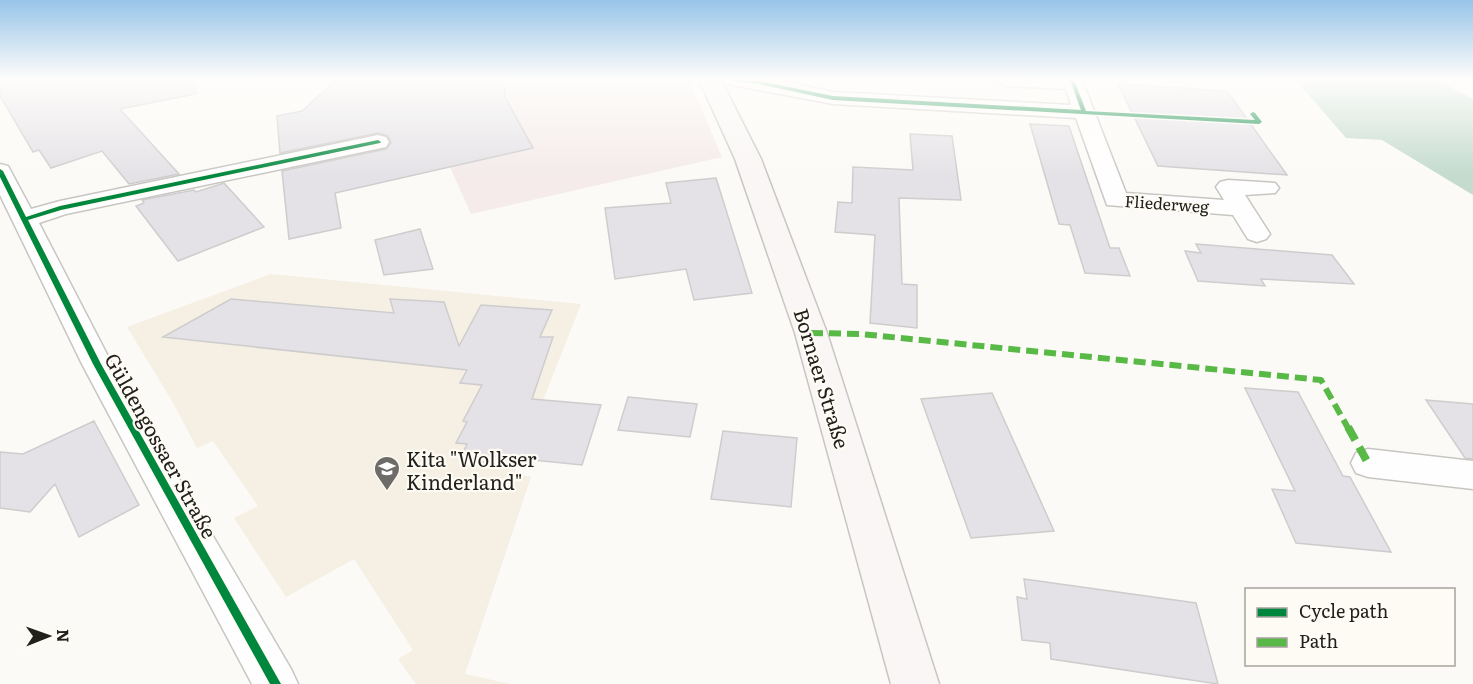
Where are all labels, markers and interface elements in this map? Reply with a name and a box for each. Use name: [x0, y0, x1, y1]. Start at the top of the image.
street label: Fliederweg: [1124, 188, 1210, 218]
street label: Bornaer Straße: [787, 304, 859, 452]
street label: Güldengossaer Straße: [99, 347, 225, 543]
place label: Kita "Wolkser Kinderland": [406, 443, 537, 496]
school or university icon: Kita "Wolkser Kinderland": [372, 454, 402, 492]
legend: [1245, 588, 1455, 666]
text: Cycle path: [1299, 597, 1388, 624]
north arrow: [18, 606, 78, 666]
text: Path: [1299, 627, 1338, 654]
text: N: [52, 629, 76, 643]

